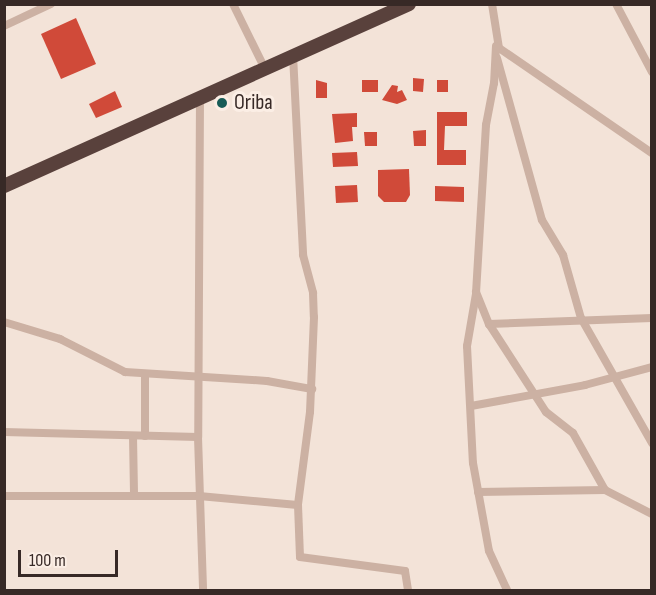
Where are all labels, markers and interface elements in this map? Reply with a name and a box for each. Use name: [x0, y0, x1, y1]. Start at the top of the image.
place label: Oriba: [234, 90, 273, 116]
marker: Oriba: [215, 96, 229, 110]
scale bar: [21, 538, 122, 576]
text: 100 m: [29, 550, 66, 571]

